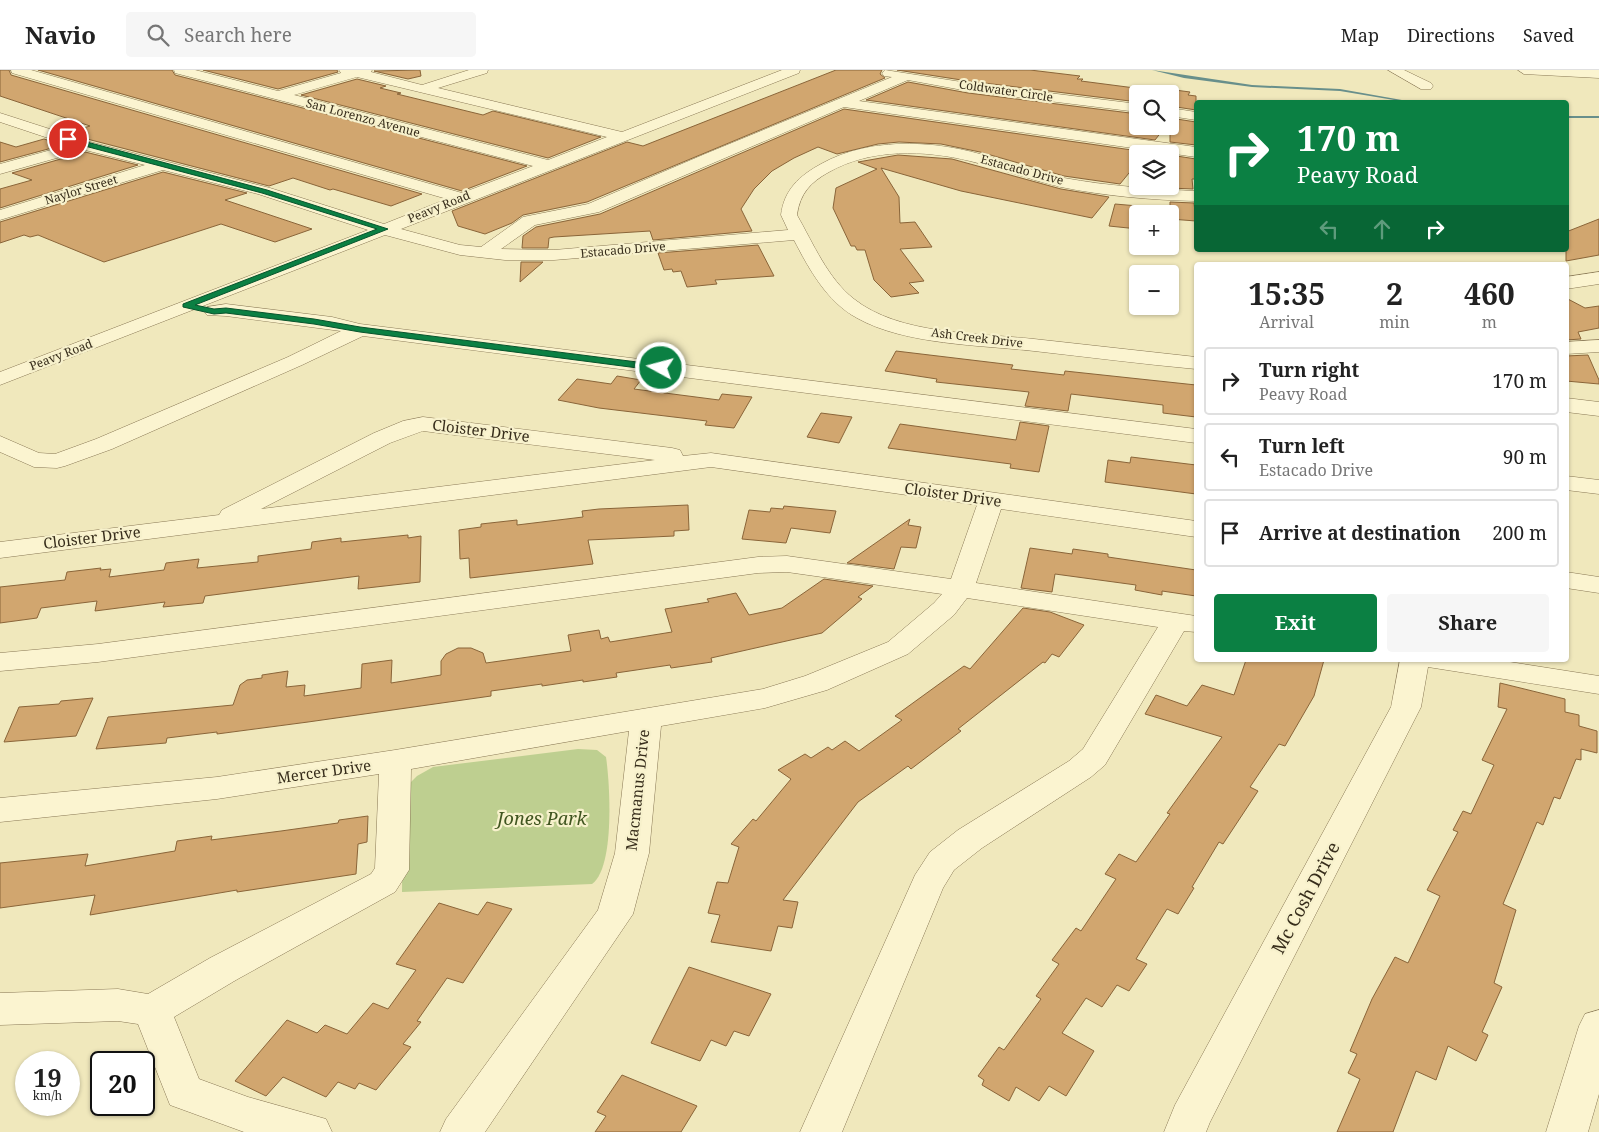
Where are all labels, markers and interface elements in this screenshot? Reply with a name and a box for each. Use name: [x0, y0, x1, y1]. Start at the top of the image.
search box: [126, 12, 476, 57]
text: Navio: [25, 18, 96, 51]
icon: search: [144, 21, 172, 49]
text: Search here: [184, 22, 292, 48]
text: Map: [1341, 23, 1379, 47]
text: Directions: [1407, 23, 1495, 47]
text: Saved: [1523, 23, 1574, 47]
street label: Coldwater Circle: [958, 75, 1054, 106]
map controls: [1129, 85, 1179, 315]
button: search: [1129, 85, 1179, 135]
street label: San Lorenzo Avenue: [304, 94, 422, 141]
text: 170 m: [1297, 114, 1400, 161]
pin: [47, 118, 89, 160]
icon: right: [1214, 120, 1279, 185]
icon: arrive: [54, 125, 82, 153]
button: layers: [1129, 145, 1179, 195]
street label: Estacado Drive: [979, 150, 1066, 189]
text: Peavy Road: [1297, 159, 1418, 189]
street label: Naylor Street: [42, 170, 119, 209]
street label: Peavy Road: [405, 186, 473, 227]
button: +: [1129, 205, 1179, 255]
icon: left: [1315, 215, 1343, 243]
icon: ahead: [1368, 215, 1396, 243]
icon: right: [1421, 215, 1449, 243]
street label: Estacado Drive: [580, 237, 666, 262]
button: −: [1129, 265, 1179, 315]
text: 15:35: [1248, 273, 1325, 314]
text: 2: [1386, 273, 1403, 314]
text: 460: [1464, 273, 1515, 314]
text: Arrival: [1259, 311, 1314, 333]
text: min: [1379, 311, 1410, 333]
text: m: [1482, 311, 1497, 333]
street label: Ash Creek Drive: [930, 323, 1024, 352]
street label: Peavy Road: [27, 335, 95, 374]
position arrow: [634, 341, 686, 393]
text: Turn right: [1259, 357, 1359, 383]
icon: right: [1216, 367, 1244, 395]
text: 170 m: [1492, 368, 1547, 394]
text: Peavy Road: [1259, 383, 1347, 405]
street label: Cloister Drive: [431, 414, 531, 446]
text: Turn left: [1259, 433, 1345, 459]
icon: left: [1216, 443, 1244, 471]
text: 90 m: [1503, 444, 1547, 470]
text: Estacado Drive: [1259, 459, 1373, 481]
street label: Cloister Drive: [903, 477, 1003, 511]
icon: arrive: [1216, 519, 1244, 547]
text: Arrive at destination: [1259, 520, 1461, 546]
text: 200 m: [1492, 520, 1547, 546]
street label: Cloister Drive: [42, 521, 142, 553]
button: Exit: [1214, 594, 1377, 652]
button: Share: [1387, 594, 1549, 652]
street label: Macmanus Drive: [621, 728, 653, 852]
street label: Mercer Drive: [275, 754, 372, 788]
park label: Jones Park: [494, 806, 588, 830]
street label: Mc Cosh Drive: [1266, 837, 1345, 958]
speed limit sign: 20: [90, 1051, 155, 1116]
text: 19: [33, 1060, 62, 1094]
text: km/h: [33, 1087, 62, 1104]

